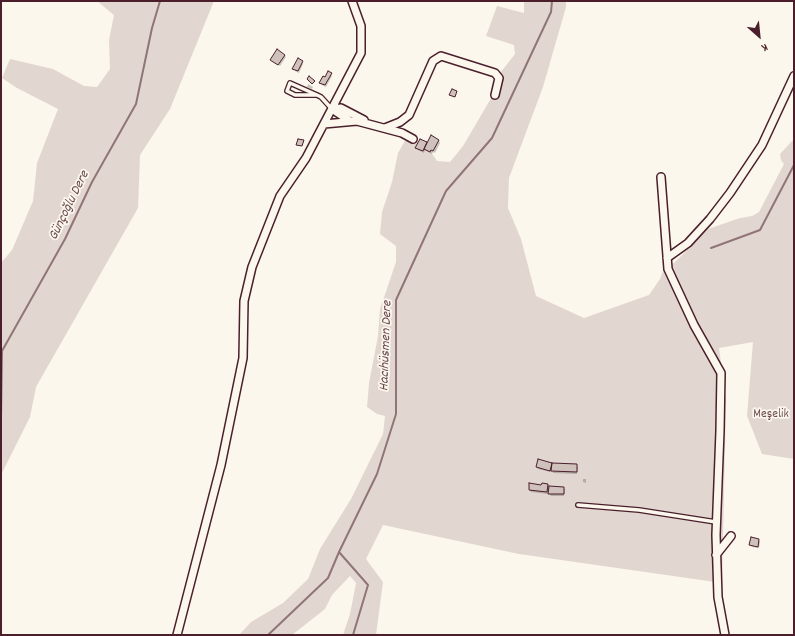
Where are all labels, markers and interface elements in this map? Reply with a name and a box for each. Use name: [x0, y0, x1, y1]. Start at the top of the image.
north arrow: [739, 16, 779, 56]
text: K: [759, 38, 770, 55]
water label: Günçoğlu Dere: [46, 169, 94, 243]
water label: Hacıhüsmen Dere: [377, 301, 397, 391]
park label: Meşelik: [753, 407, 789, 423]

